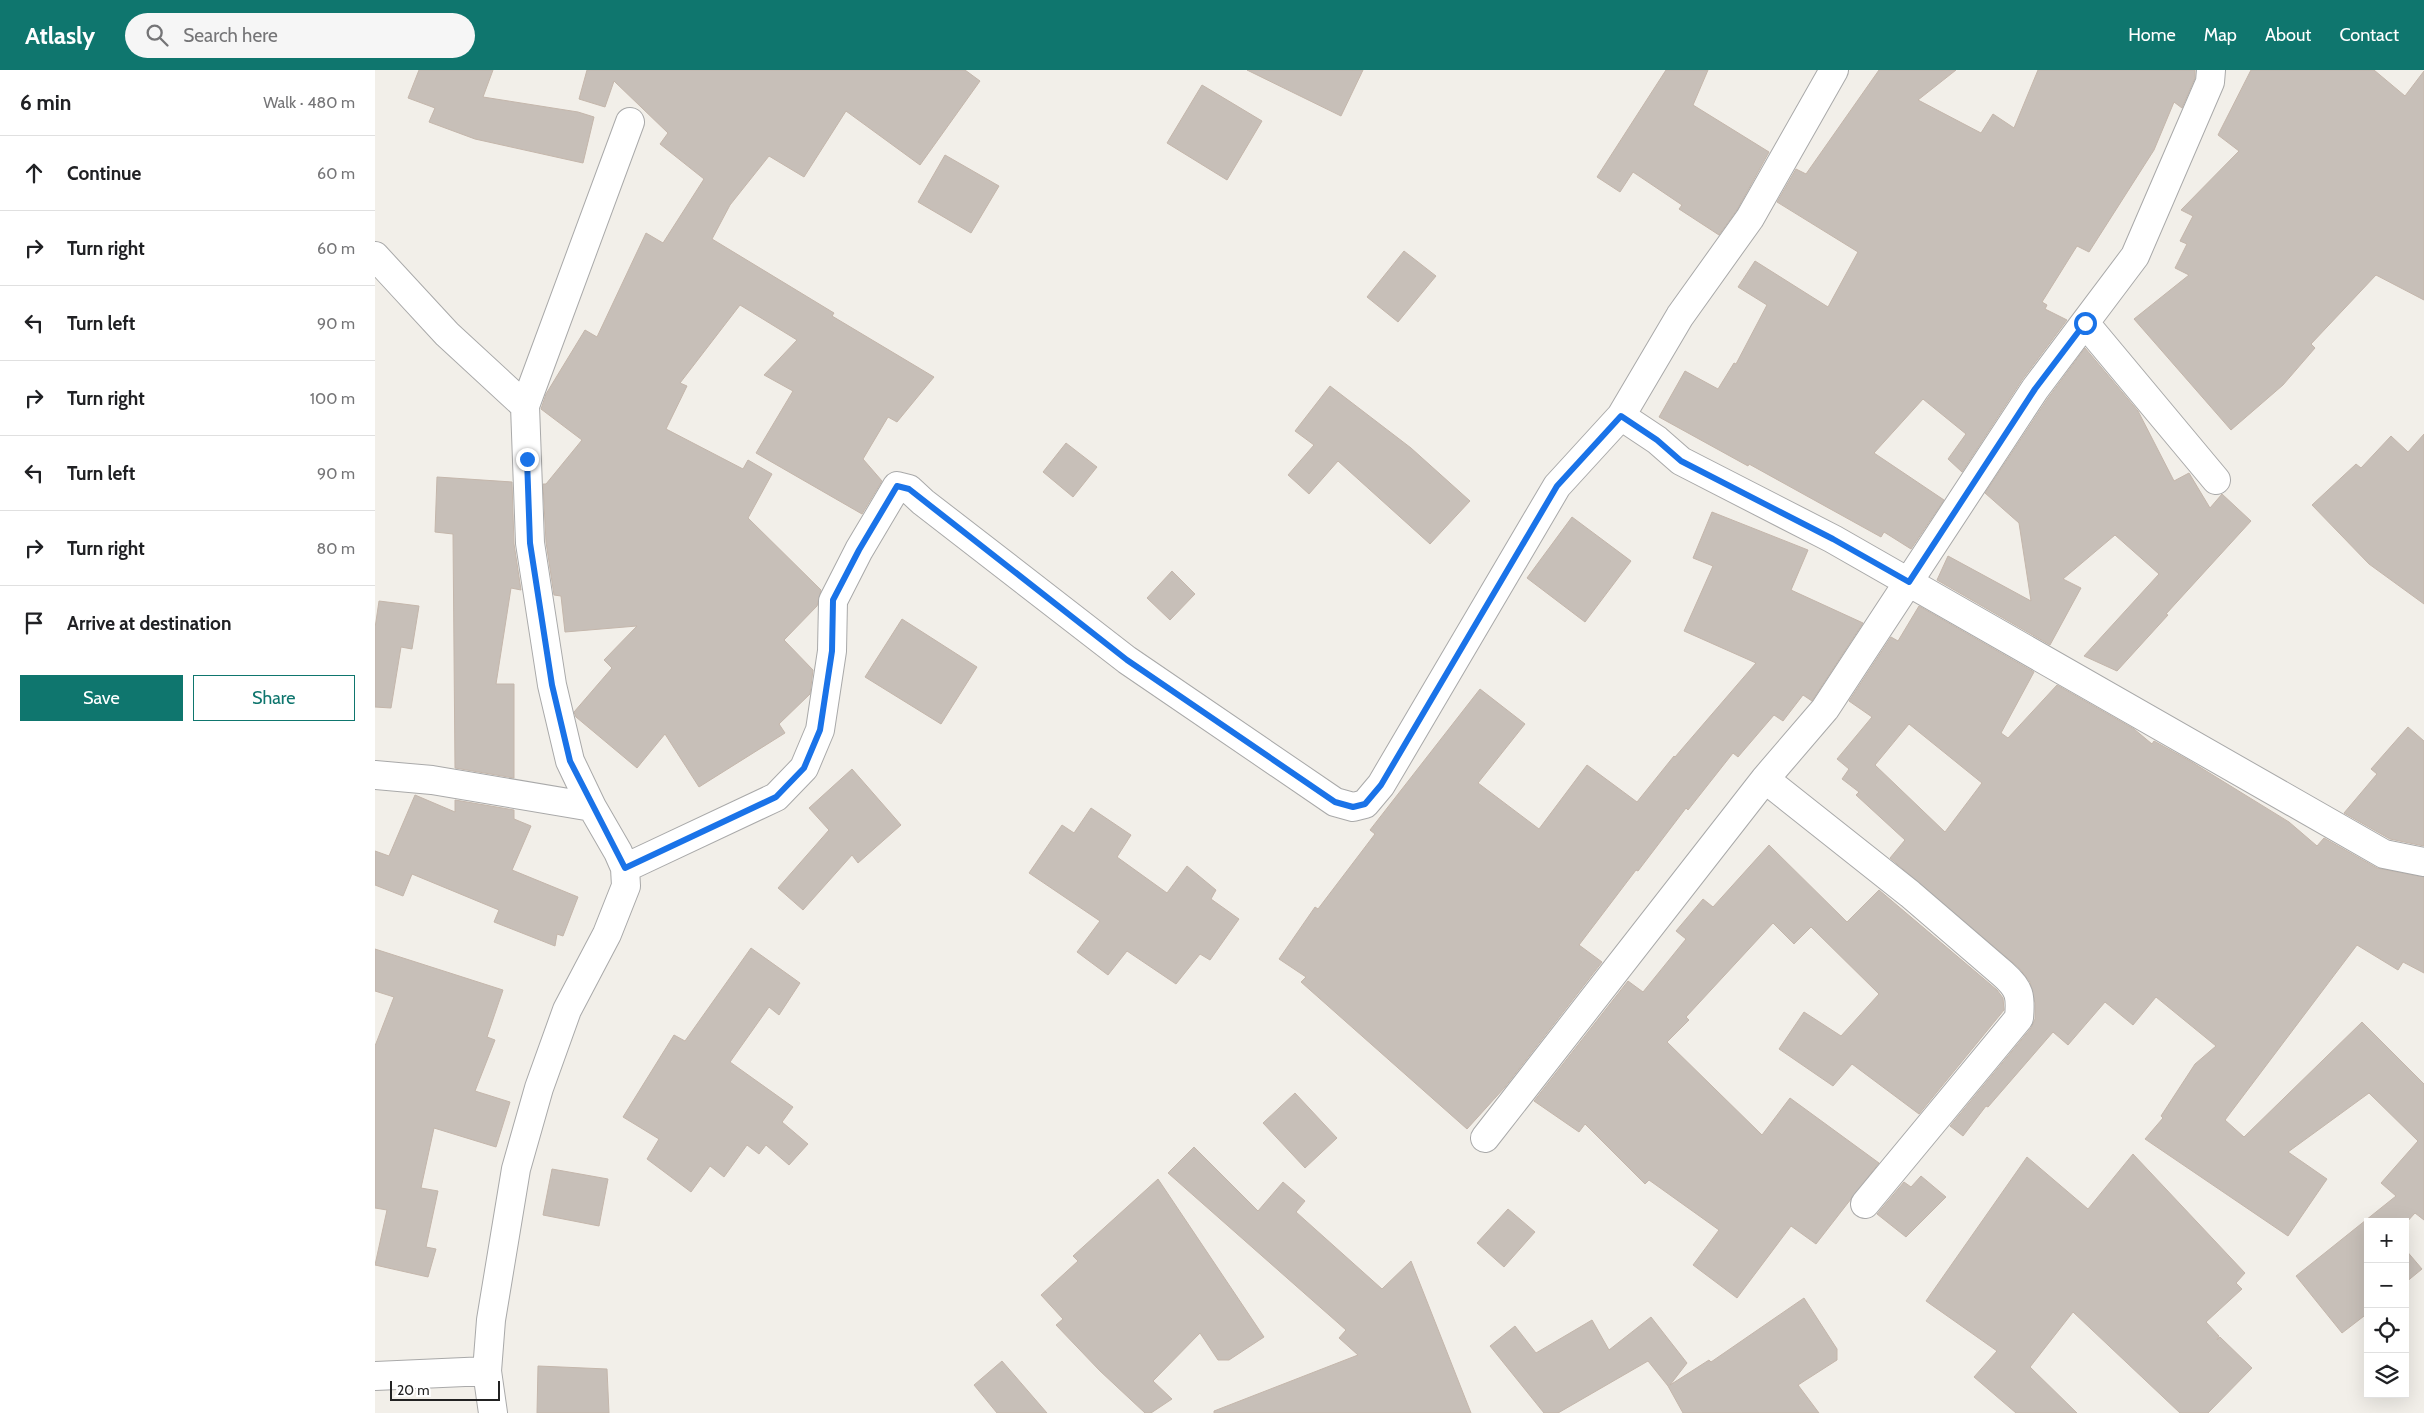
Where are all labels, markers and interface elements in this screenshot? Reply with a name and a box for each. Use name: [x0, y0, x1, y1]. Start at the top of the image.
search box: [125, 13, 475, 58]
text: Atlasly: [25, 21, 95, 50]
icon: search: [143, 21, 171, 49]
text: Search here: [183, 24, 278, 47]
text: Home: [2128, 24, 2176, 46]
text: Map: [2204, 24, 2237, 46]
text: About: [2265, 24, 2311, 46]
text: Contact: [2339, 24, 2399, 46]
text: 6 min: [20, 90, 71, 115]
text: Walk · 480 m: [263, 93, 355, 112]
icon: ahead: [20, 159, 48, 187]
text: Continue: [67, 162, 141, 185]
text: 60 m: [317, 164, 355, 183]
icon: right: [20, 234, 48, 262]
text: Turn right: [67, 237, 145, 260]
text: 60 m: [317, 239, 355, 258]
icon: left: [20, 309, 48, 337]
text: Turn left: [67, 312, 135, 335]
route start: [2074, 312, 2097, 335]
text: 90 m: [317, 314, 355, 333]
icon: right: [20, 384, 48, 412]
text: Turn right: [67, 387, 145, 410]
text: 100 m: [310, 389, 355, 408]
route end: [516, 448, 539, 471]
icon: left: [20, 459, 48, 487]
text: Turn left: [67, 462, 135, 485]
text: 90 m: [317, 464, 355, 483]
icon: right: [20, 534, 48, 562]
text: Turn right: [67, 537, 145, 560]
text: 80 m: [317, 539, 355, 558]
icon: arrive: [20, 609, 48, 637]
text: Arrive at destination: [67, 612, 231, 635]
button: Save: [20, 675, 183, 721]
button: Share: [193, 675, 355, 721]
map controls: [2364, 1218, 2409, 1398]
button: +: [2364, 1218, 2409, 1263]
button: −: [2364, 1263, 2409, 1308]
button: locate: [2364, 1308, 2409, 1353]
button: layers: [2364, 1353, 2409, 1398]
scale bar: [390, 1378, 500, 1401]
text: 20 m: [397, 1381, 430, 1399]

